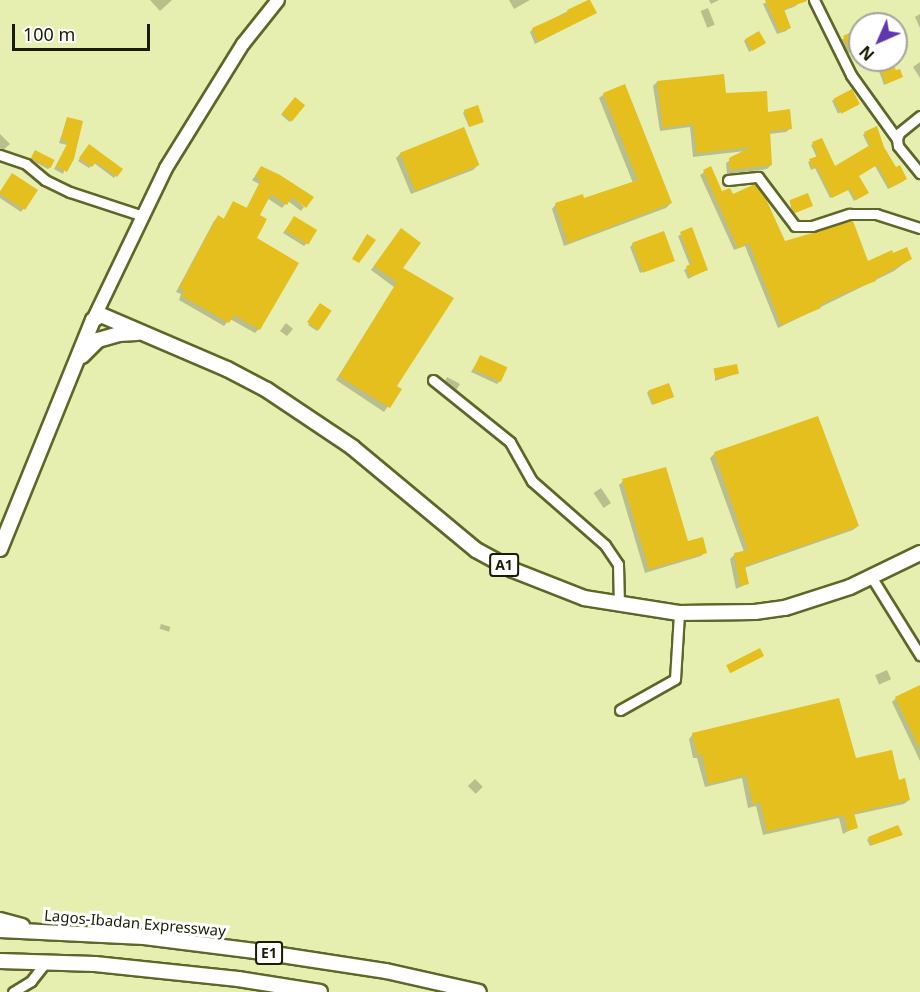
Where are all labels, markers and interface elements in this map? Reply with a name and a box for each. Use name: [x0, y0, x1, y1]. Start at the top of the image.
scale bar: [15, 12, 153, 50]
north arrow: [848, 12, 908, 72]
text: 100 m: [23, 22, 75, 46]
text: N: [854, 41, 879, 66]
road number: A1: [489, 554, 519, 576]
street label: Lagos-Ibadan Expressway: [43, 906, 227, 940]
road number: E1: [254, 942, 284, 964]

